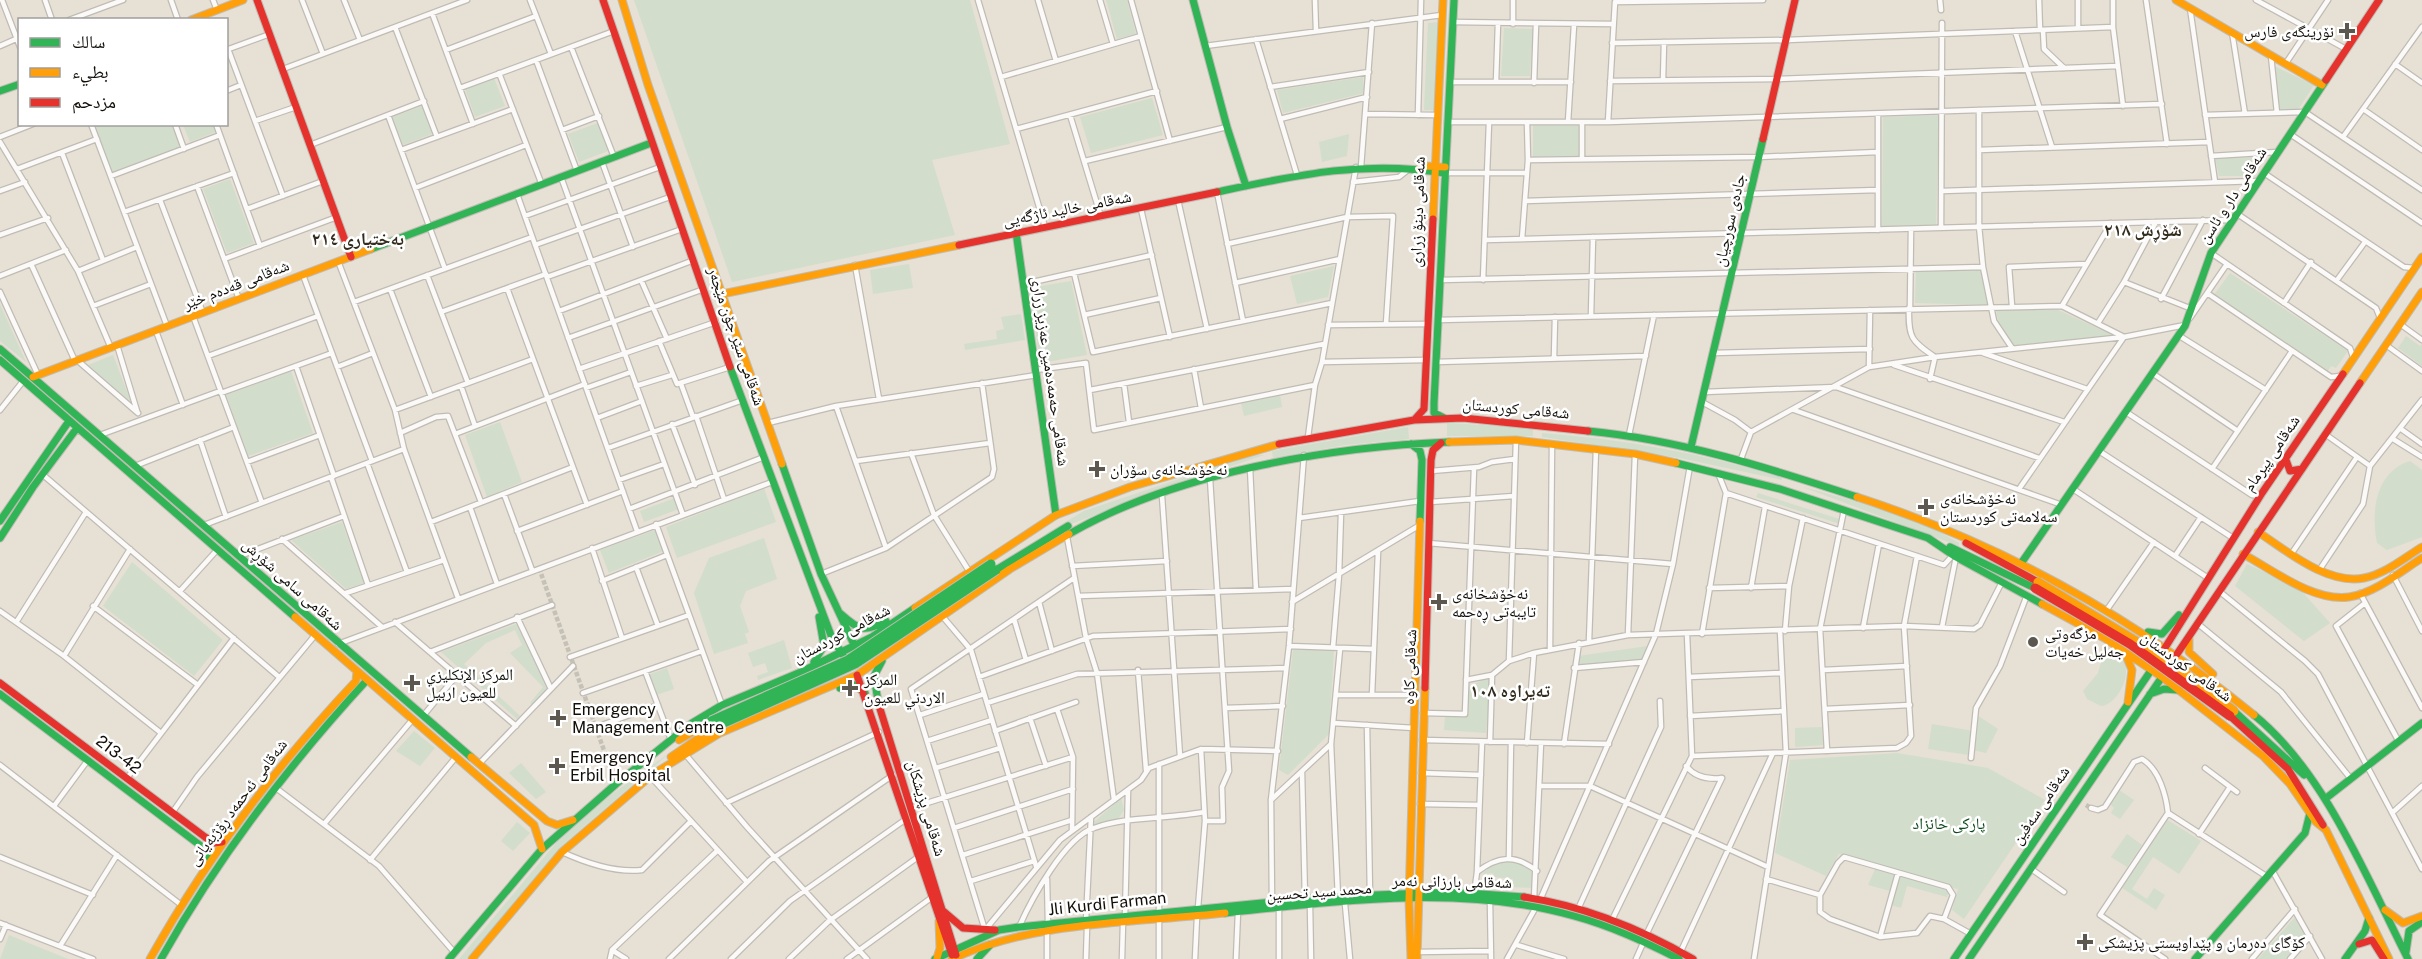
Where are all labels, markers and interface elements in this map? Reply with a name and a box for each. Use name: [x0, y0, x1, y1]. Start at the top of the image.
legend: [18, 18, 228, 126]
place label: نۆرینگەی فارس: [2244, 22, 2334, 42]
marker: نۆرینگەی فارس: [2338, 22, 2356, 40]
text: سالك: [72, 31, 105, 52]
text: بطيء: [72, 61, 109, 87]
text: مزدحم: [72, 91, 116, 114]
street label: شەقامی دار و ئاسن: [2194, 144, 2271, 248]
street label: شەقامی دینۆ زراری: [1406, 156, 1430, 268]
street label: جادەی سورچیان: [1710, 172, 1750, 269]
street label: شەقامی خالید ئاژگەیی: [1001, 187, 1133, 231]
district label: شۆڕش ٢١٨: [2104, 219, 2182, 243]
district label: بەختیاری ٢١٤: [312, 228, 404, 250]
street label: شەقامی قەدەم خێر: [180, 256, 292, 315]
street label: شەقامی سێر جۆن مێجەر: [703, 263, 769, 408]
street label: شەقامی حەمەدەمین عەزیز زراری: [1027, 275, 1073, 467]
street label: شەقامی کوردستان: [1462, 394, 1570, 424]
street label: شەقامی پیرمام: [2239, 412, 2305, 495]
marker: نەخۆشخانەی سۆران: [1088, 460, 1106, 478]
place label: نەخۆشخانەی سۆران: [1110, 460, 1227, 480]
place label: نەخۆشخانەی سەلامەتی کوردستان: [1940, 489, 2058, 527]
marker: نەخۆشخانەی سەلامەتی کوردستان: [1917, 498, 1935, 516]
street label: شەقامی سامی شۆڕش: [237, 535, 347, 637]
place label: نەخۆشخانەی تایبەتی ڕەحمە: [1452, 584, 1536, 624]
marker: نەخۆشخانەی تایبەتی ڕەحمە: [1430, 593, 1448, 611]
street label: شەقامی کوردستان: [789, 600, 894, 668]
place label: مزگەوتی جەلیل خەیات: [2045, 624, 2124, 662]
street label: شەقامی کوردستان: [2137, 627, 2236, 706]
street label: شەقامی کاوە: [1399, 629, 1421, 705]
marker: مزگەوتی جەلیل خەیات: [2026, 635, 2040, 649]
place label: المركز الإنكليزي للعيون اربيل: [426, 665, 513, 703]
place label: المركز الاردني للعيون: [863, 670, 945, 710]
marker: المركز الإنكليزي للعيون اربيل: [403, 674, 421, 692]
marker: المركز الاردني للعيون: [841, 679, 859, 697]
district label: تەیراوە ١٠٨: [1470, 680, 1550, 701]
place label: Emergency Management Centre: [572, 700, 724, 737]
marker: Emergency Management Centre: [549, 709, 567, 727]
street label: 213-42: [92, 731, 145, 778]
street label: شەقامی ئەحمەد ڕۆژبەیانی: [184, 735, 294, 871]
place label: Emergency Erbil Hospital: [570, 748, 671, 785]
marker: Emergency Erbil Hospital: [548, 757, 566, 775]
street label: شەقامی پزیشکان: [902, 758, 950, 859]
street label: شەقامی سەفین: [2007, 763, 2074, 849]
park label: پارکی خانزاد: [1913, 814, 1986, 834]
street label: شەقامی بارزانی نەمر: [1391, 871, 1512, 893]
street label: محمد سید تحسین: [1266, 878, 1372, 906]
street label: Jli Kurdi Farman: [1047, 888, 1167, 919]
marker: کۆگای دەرمان و پێداویستی پزیشکی: [2076, 933, 2094, 951]
place label: کۆگای دەرمان و پێداویستی پزیشکی: [2098, 933, 2306, 953]

